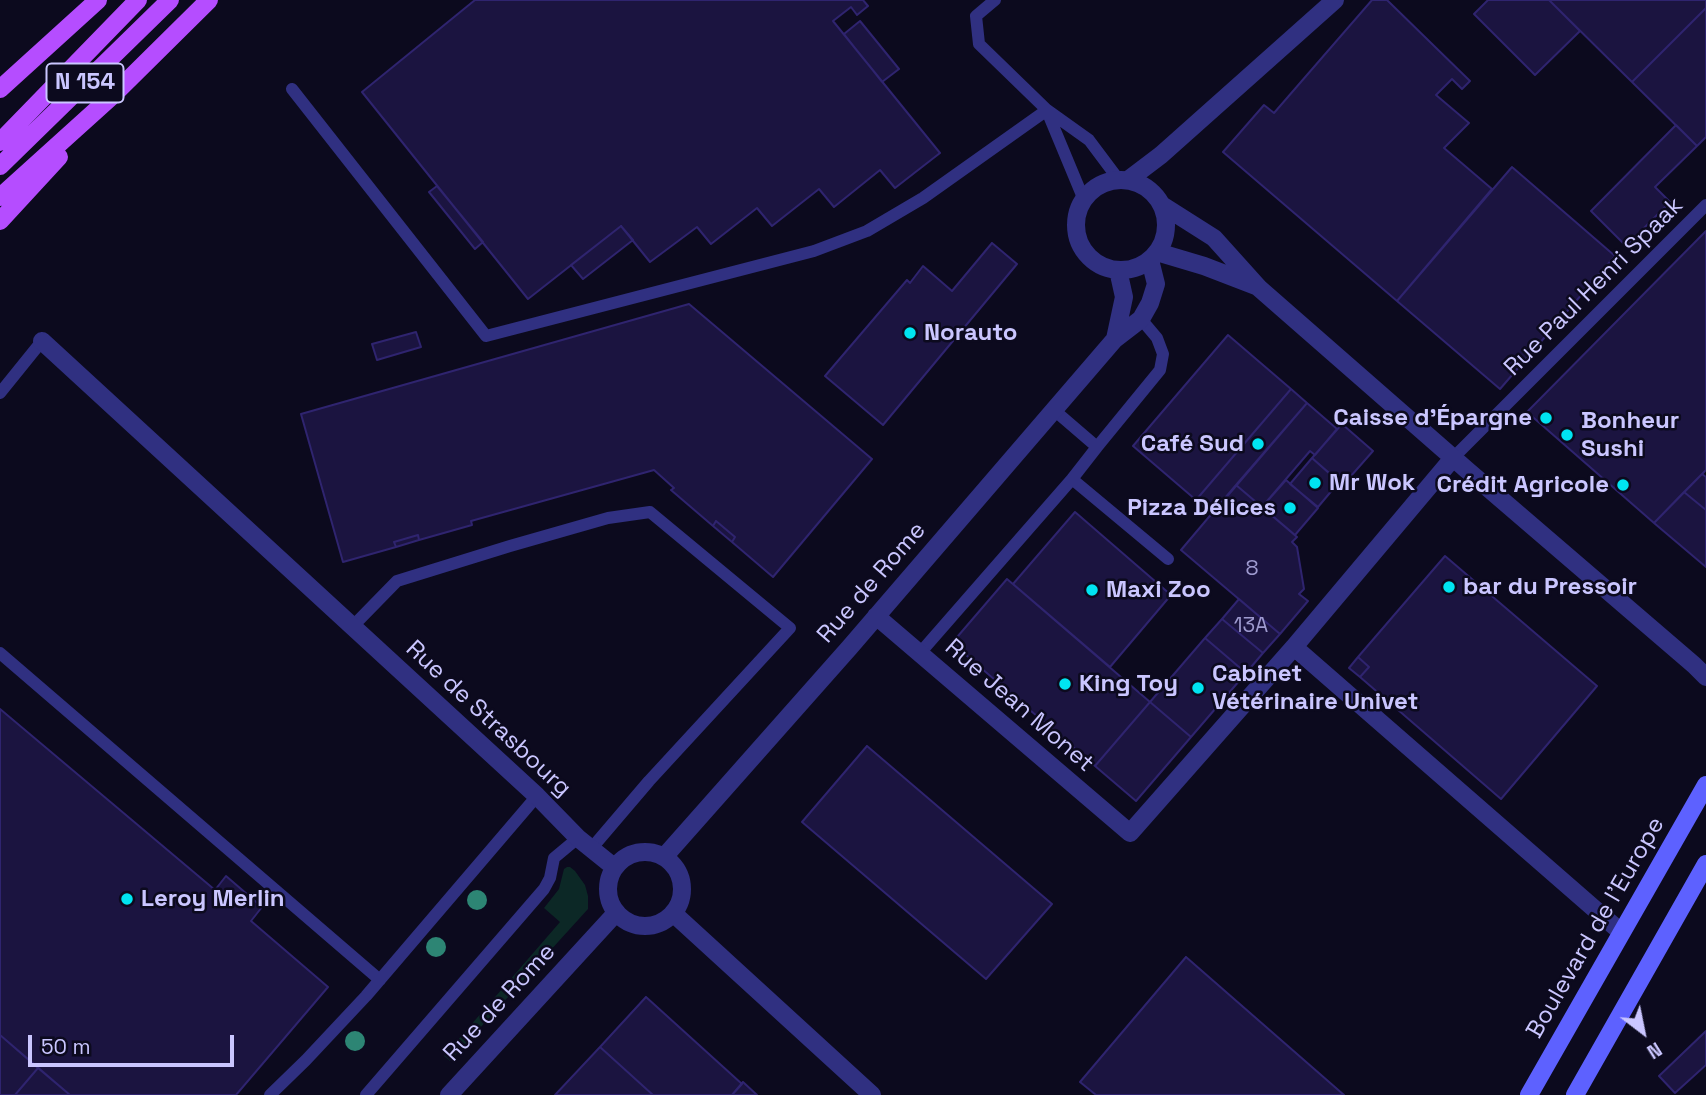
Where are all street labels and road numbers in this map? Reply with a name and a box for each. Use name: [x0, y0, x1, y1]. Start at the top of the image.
road number: N 154: [46, 64, 124, 102]
street label: Rue Paul Henri Spaak: [1499, 192, 1689, 382]
street label: Rue de Rome: [812, 517, 932, 649]
street label: Rue Jean Monet: [939, 634, 1099, 778]
street label: Rue de Strasbourg: [399, 635, 577, 803]
street label: Boulevard de l'Europe: [1521, 812, 1671, 1044]
street label: Rue de Rome: [438, 938, 562, 1068]

